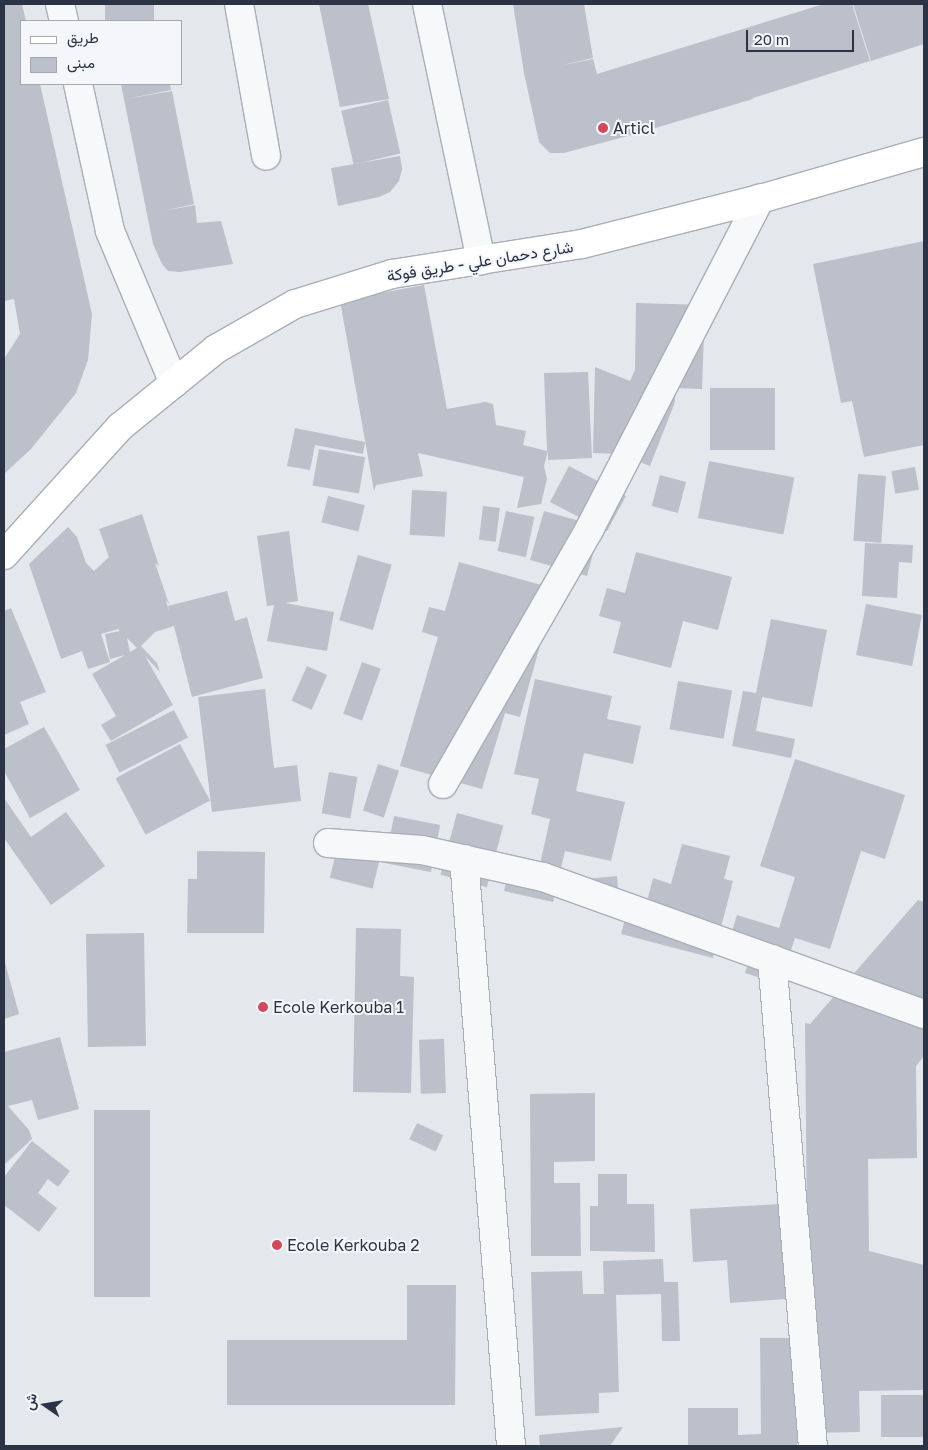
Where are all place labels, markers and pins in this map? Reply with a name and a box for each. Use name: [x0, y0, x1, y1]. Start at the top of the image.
place label: Articl: [613, 118, 655, 138]
marker: Articl: [597, 122, 609, 134]
place label: Ecole Kerkouba 1: [273, 997, 404, 1017]
marker: Ecole Kerkouba 1: [257, 1001, 269, 1013]
place label: Ecole Kerkouba 2: [287, 1235, 420, 1255]
marker: Ecole Kerkouba 2: [271, 1239, 283, 1251]

